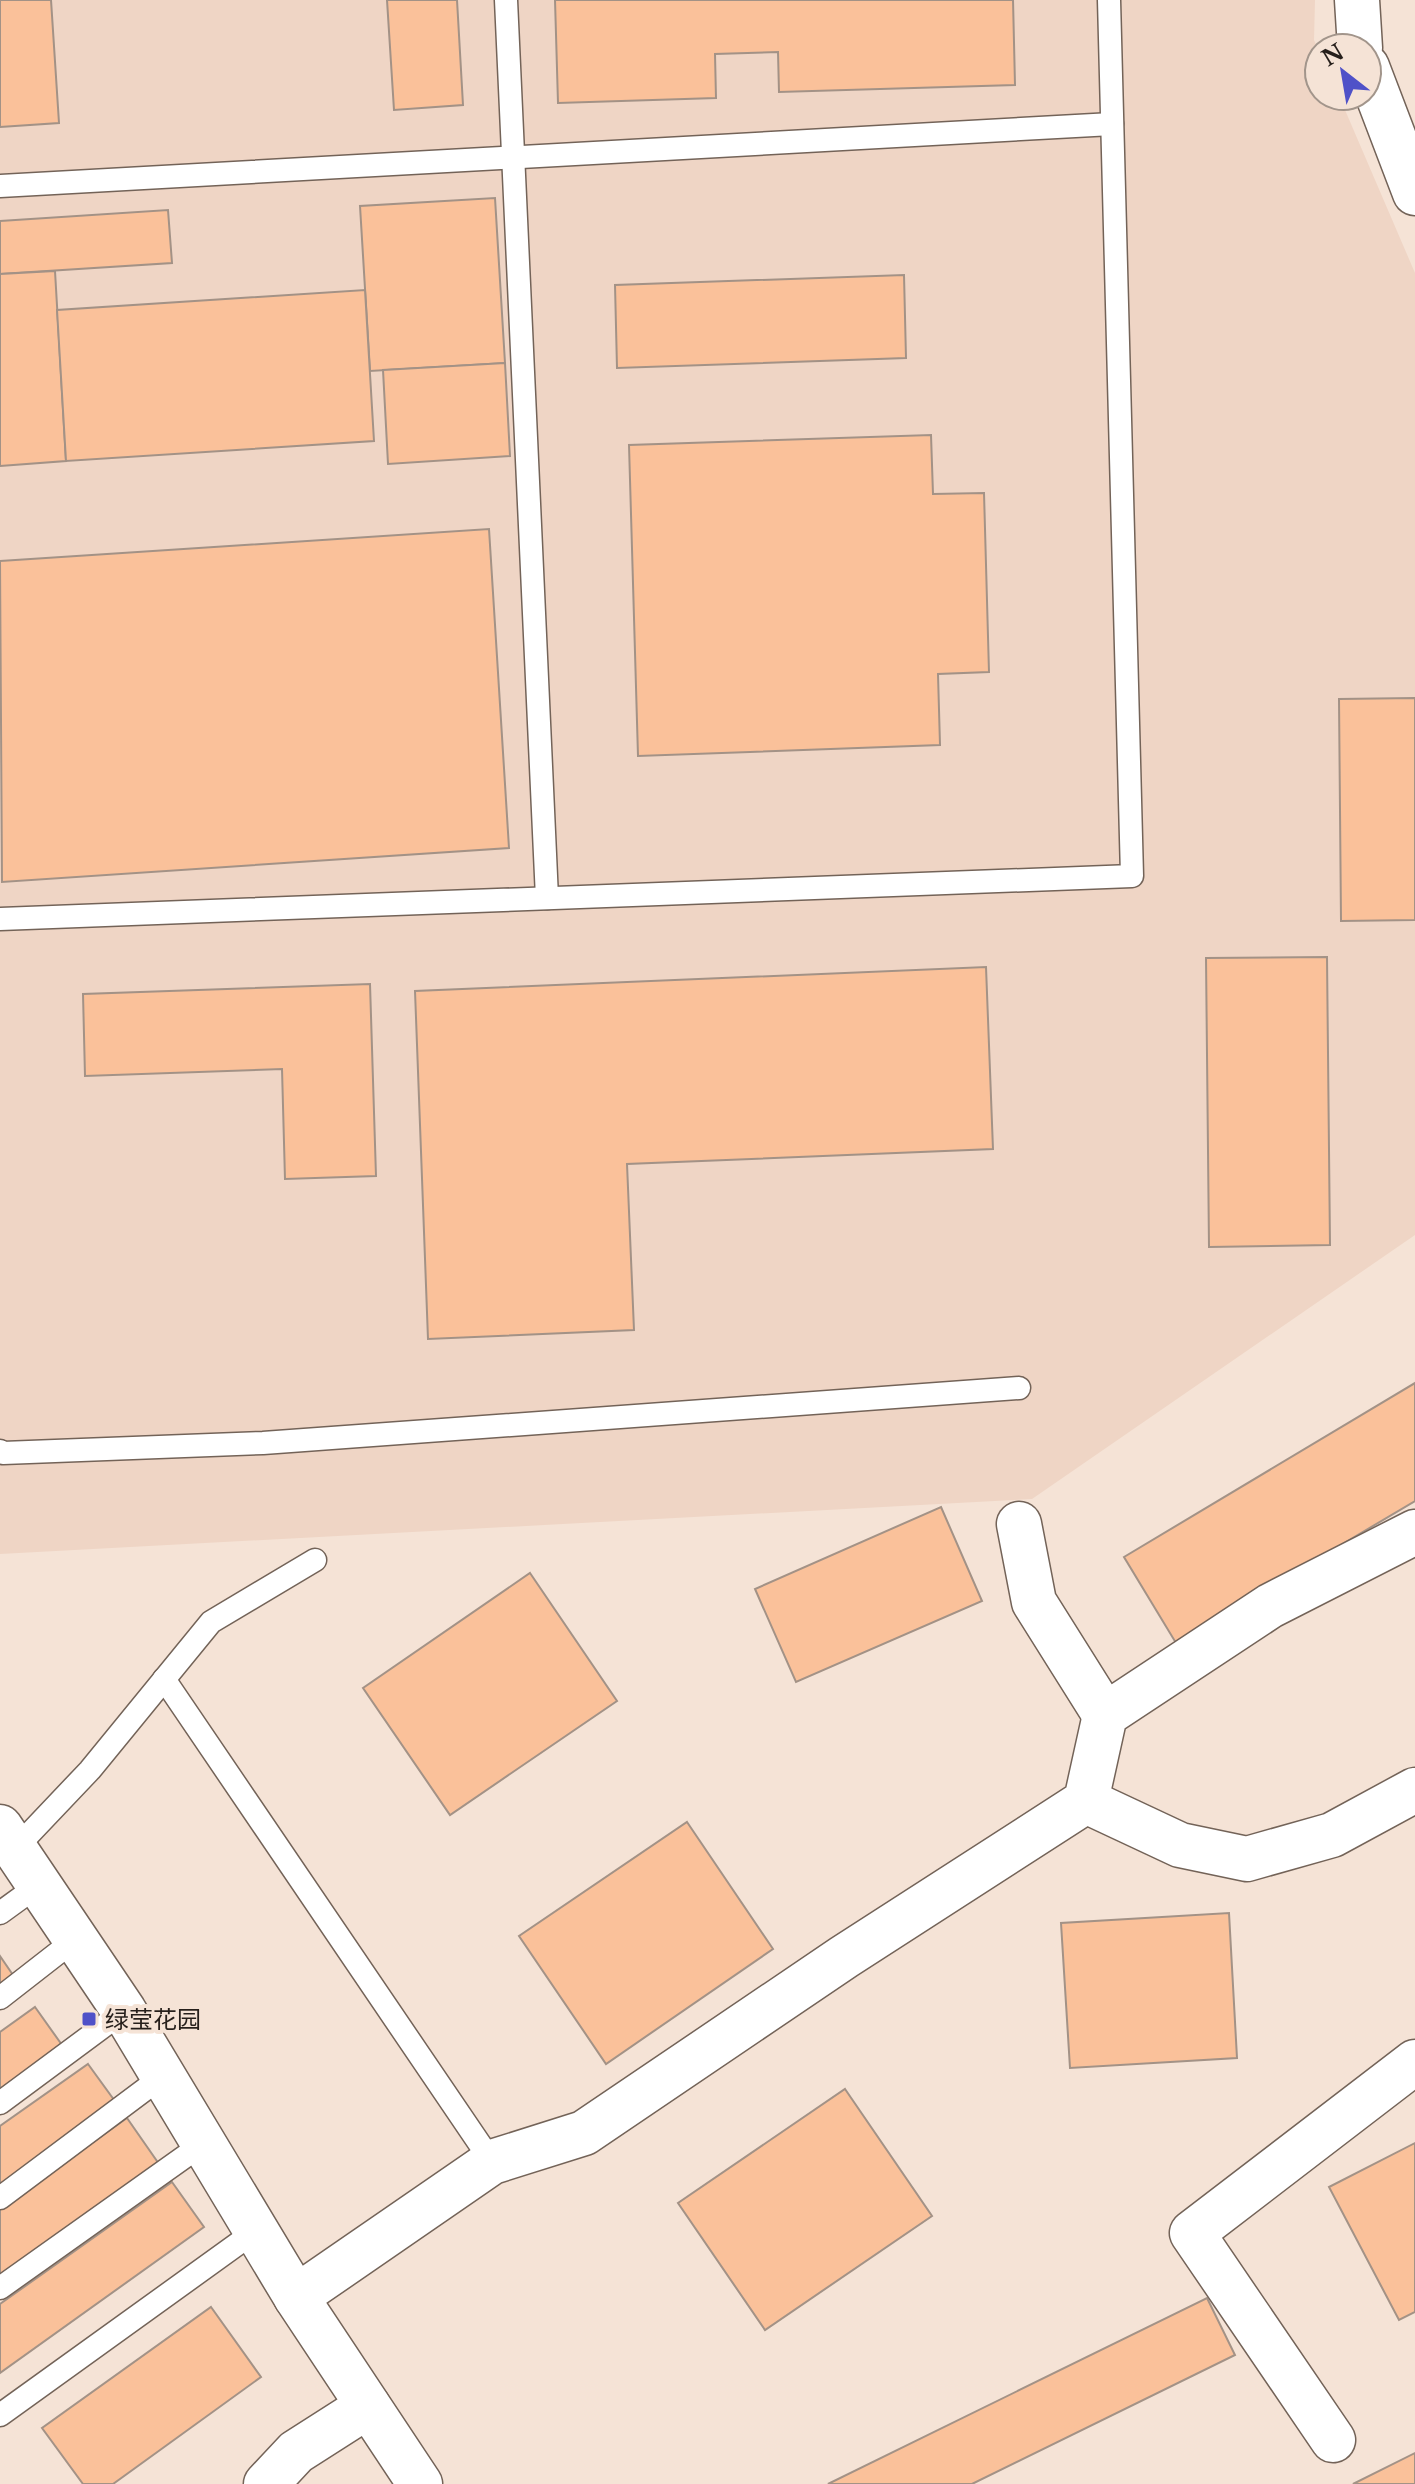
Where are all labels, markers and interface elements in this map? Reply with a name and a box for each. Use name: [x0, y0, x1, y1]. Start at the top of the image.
north arrow: [1303, 32, 1383, 112]
text: N: [1317, 38, 1349, 72]
place label: 绿莹花园: [105, 2005, 201, 2034]
marker: 绿莹花园: [80, 2010, 98, 2028]

